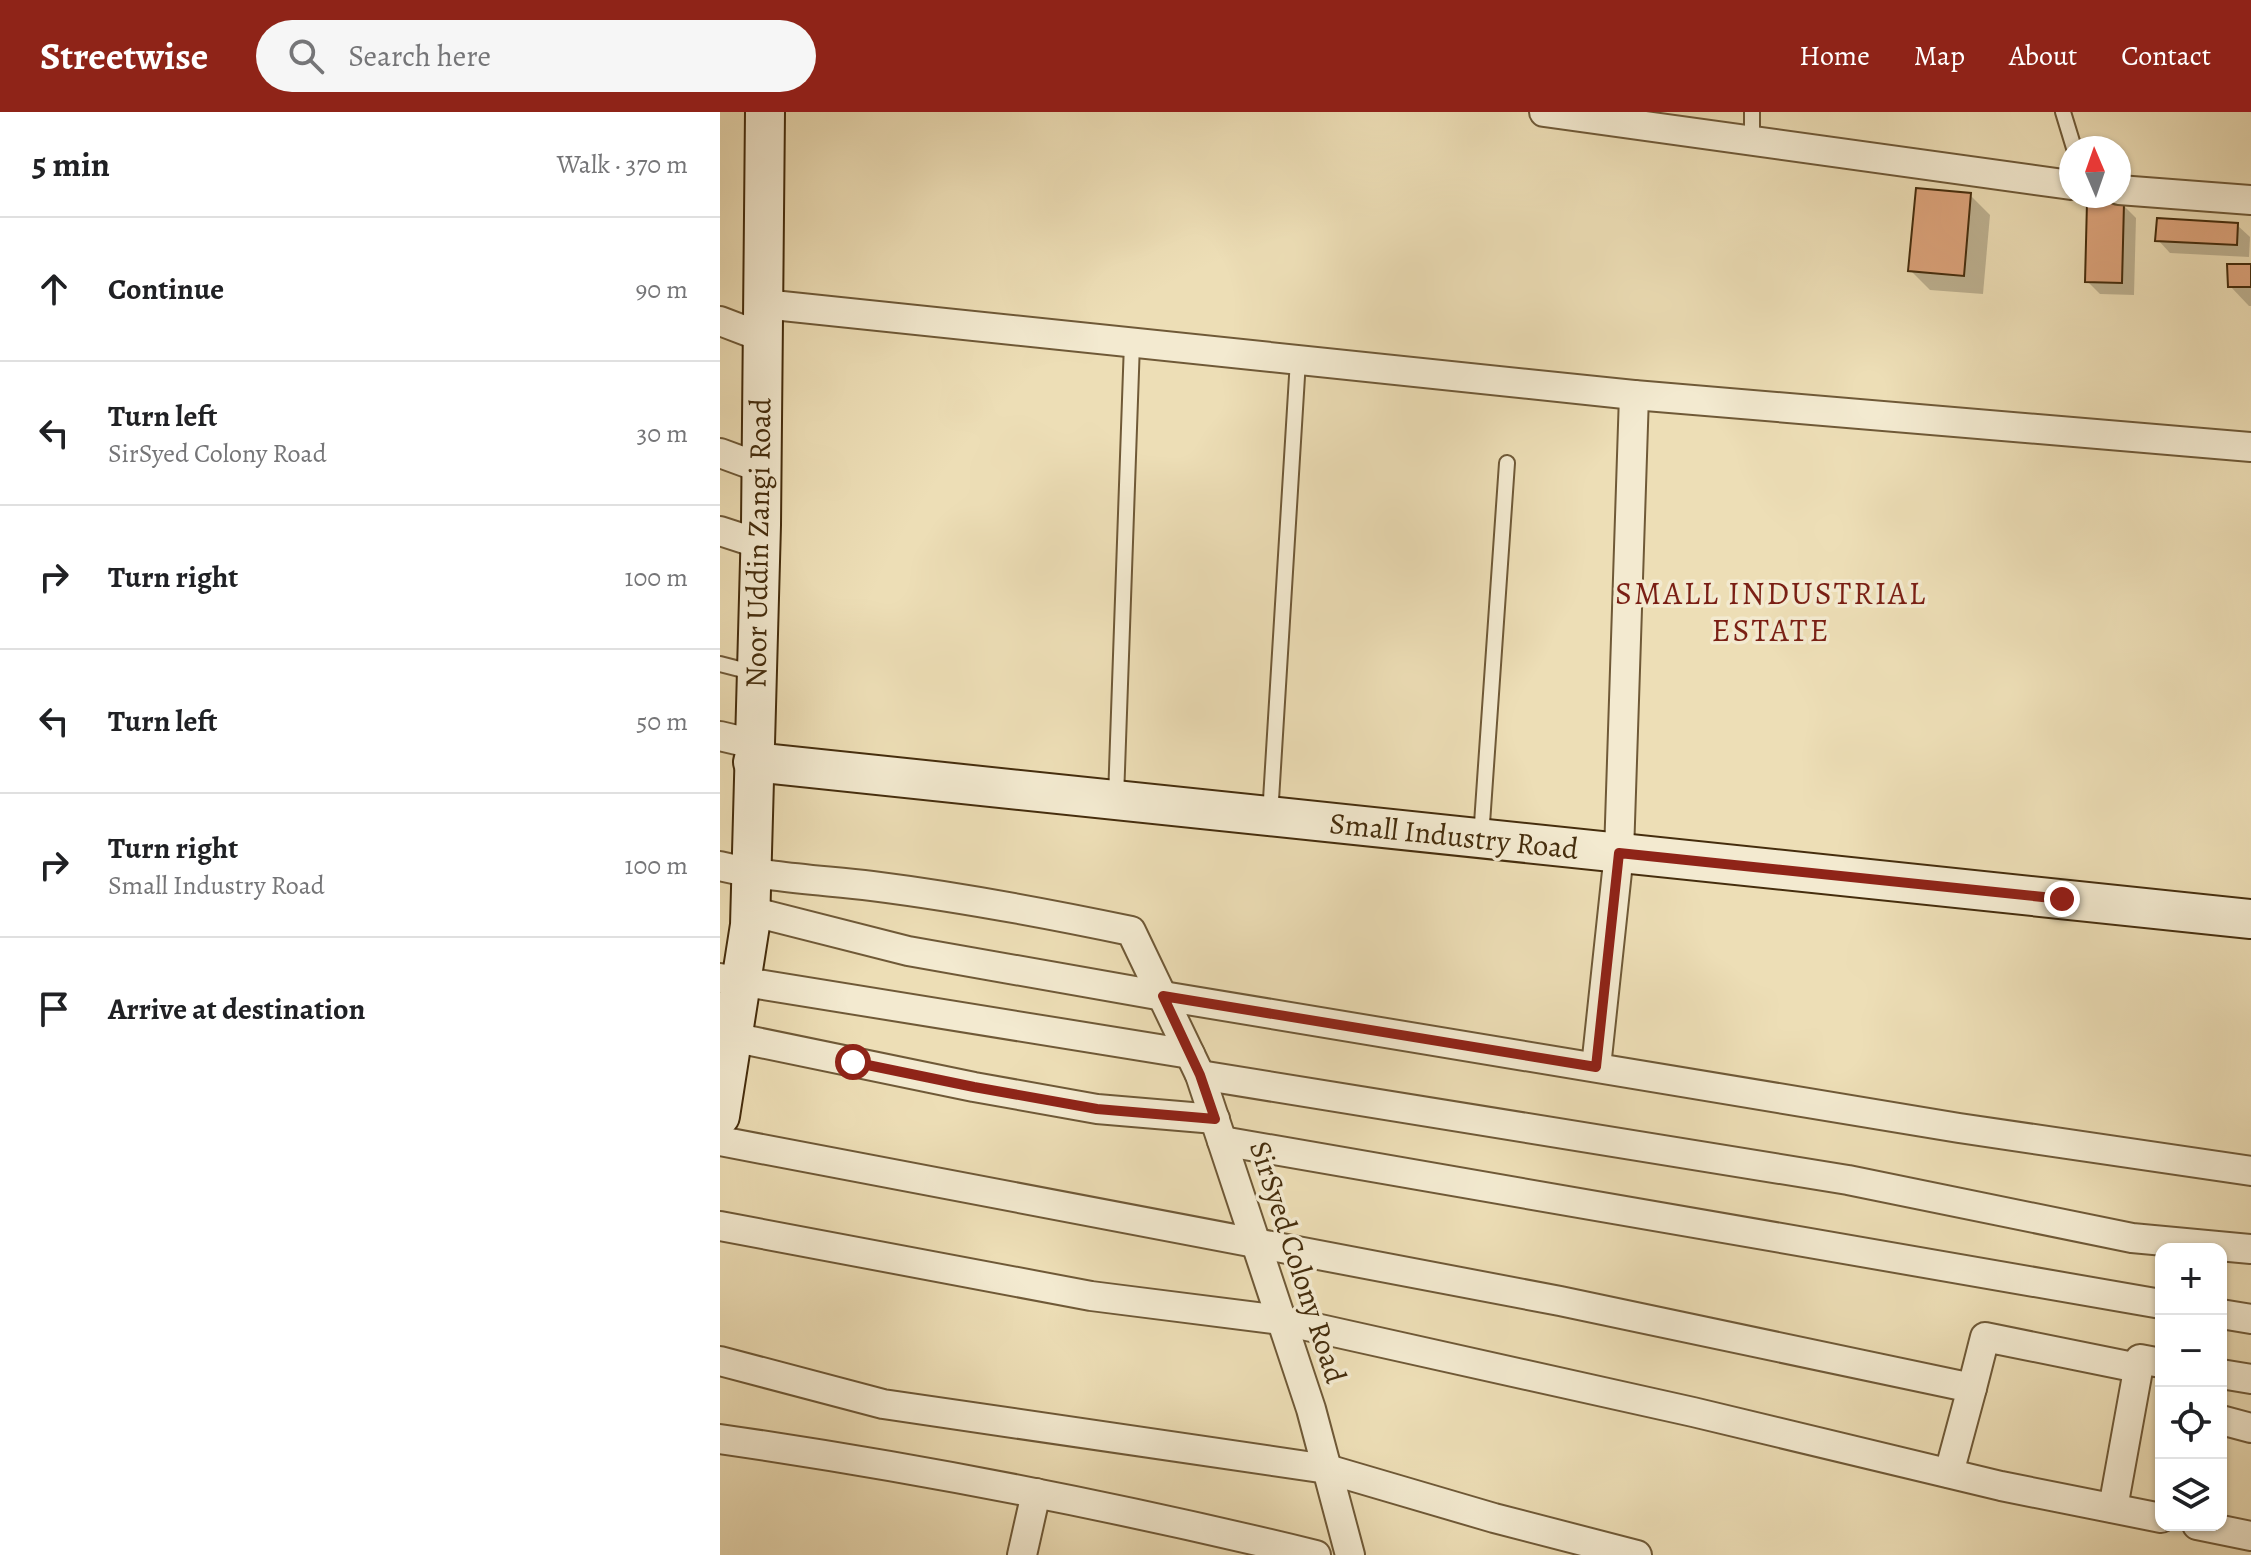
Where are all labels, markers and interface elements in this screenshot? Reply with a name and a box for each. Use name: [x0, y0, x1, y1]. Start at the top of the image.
search box: [256, 20, 816, 92]
text: Streetwise: [40, 30, 208, 82]
icon: search: [284, 34, 328, 78]
text: Search here: [348, 36, 491, 76]
text: Home: [1799, 37, 1870, 75]
text: Map: [1914, 37, 1965, 75]
text: About: [2009, 37, 2077, 75]
text: Contact: [2121, 37, 2211, 75]
north arrow: [2059, 136, 2131, 208]
text: 5 min: [32, 141, 110, 188]
text: Walk · 370 m: [557, 147, 688, 182]
icon: ahead: [32, 267, 76, 311]
text: Continue: [108, 269, 224, 309]
text: 90 m: [636, 272, 688, 307]
text: Turn left: [108, 396, 217, 436]
street label: Noor Uddin Zangi Road: [735, 397, 781, 688]
icon: left: [32, 411, 76, 455]
text: 30 m: [637, 416, 688, 451]
text: SirSyed Colony Road: [108, 436, 327, 471]
icon: right: [32, 555, 76, 599]
text: Turn right: [108, 557, 238, 597]
text: 100 m: [625, 560, 688, 595]
district label: SMALL INDUSTRIAL ESTATE: [1615, 571, 1927, 652]
icon: left: [32, 699, 76, 743]
text: Turn left: [108, 701, 217, 741]
text: 50 m: [636, 704, 688, 739]
street label: Small Industry Road: [1328, 803, 1581, 869]
text: Turn right: [108, 828, 238, 868]
icon: right: [32, 843, 76, 887]
text: 100 m: [625, 848, 688, 883]
text: Small Industry Road: [108, 868, 325, 903]
route end: [2044, 881, 2080, 917]
icon: arrive: [32, 987, 76, 1031]
text: Arrive at destination: [108, 989, 365, 1029]
route start: [835, 1044, 871, 1080]
street label: SirSyed Colony Road: [1240, 1136, 1356, 1389]
map controls: [2155, 1243, 2227, 1531]
button: +: [2155, 1243, 2227, 1315]
button: −: [2155, 1315, 2227, 1387]
button: locate: [2155, 1387, 2227, 1459]
button: layers: [2155, 1459, 2227, 1531]

